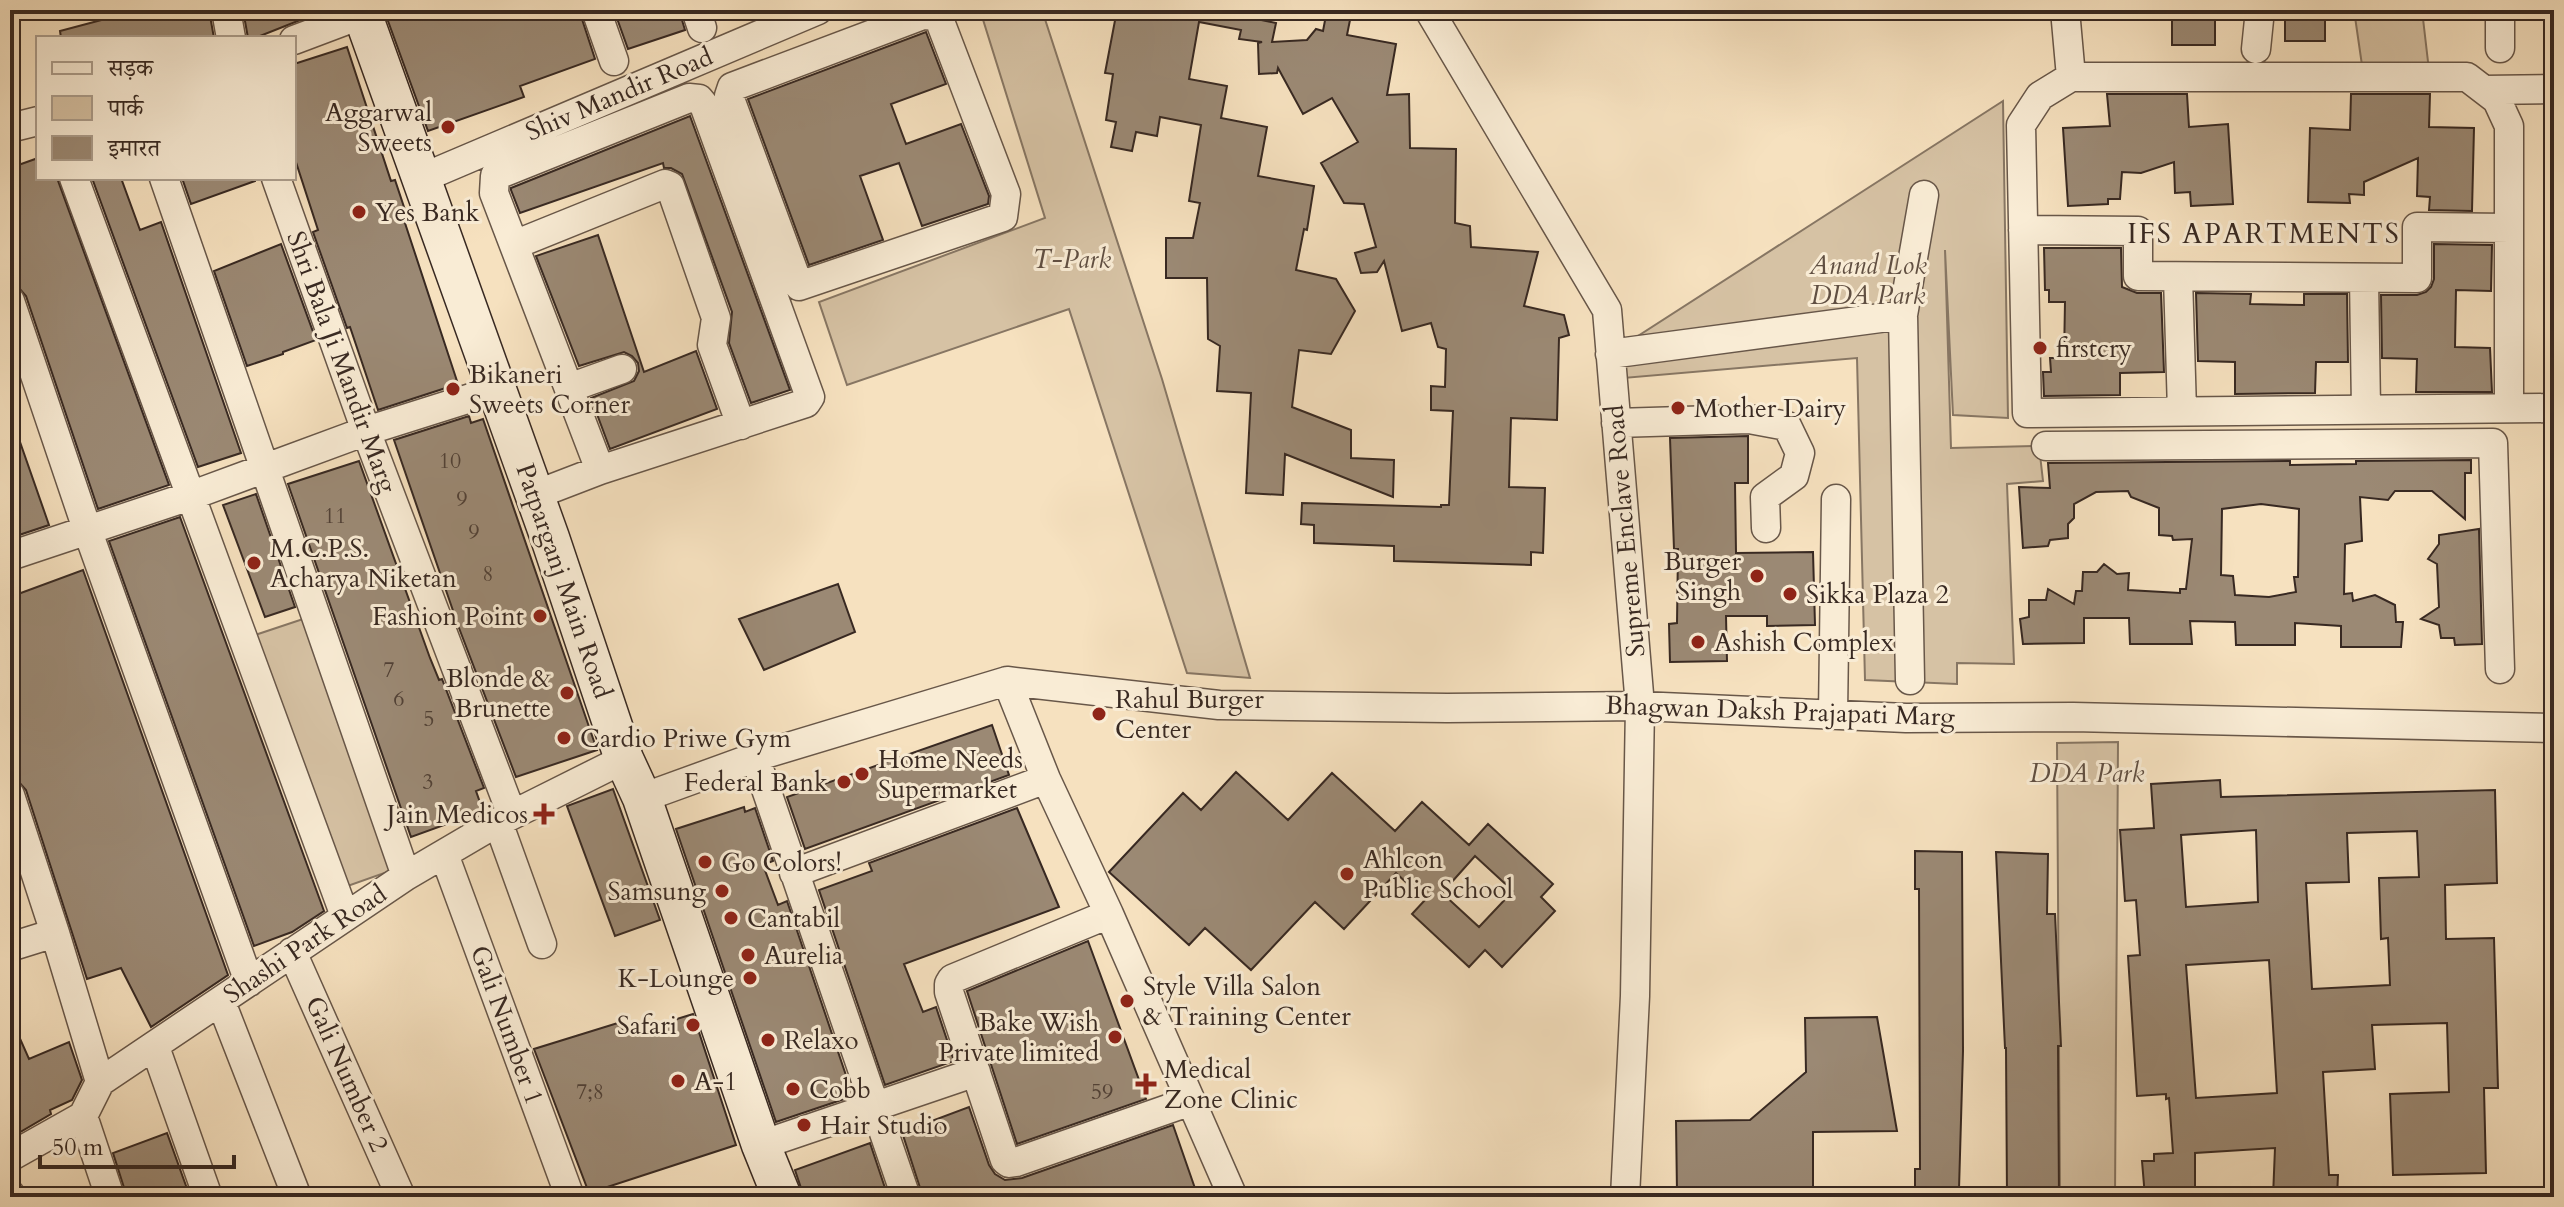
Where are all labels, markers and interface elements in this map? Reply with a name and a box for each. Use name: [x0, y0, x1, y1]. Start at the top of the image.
legend: [36, 36, 296, 180]
street label: Shiv Mandir Road: [520, 39, 718, 149]
text: सड़क: [107, 52, 155, 85]
text: पार्क: [107, 92, 145, 125]
place label: Aggarwal Sweets: [325, 95, 432, 160]
marker: Aggarwal Sweets: [439, 118, 457, 136]
text: इमारत: [107, 132, 161, 165]
place label: Yes Bank: [375, 195, 480, 230]
marker: Yes Bank: [350, 203, 368, 221]
district label: IFS APARTMENTS: [2127, 215, 2401, 253]
street label: Shri Bala Ji Mandir Marg: [278, 226, 406, 498]
park label: T-Park: [1033, 242, 1111, 277]
park label: Anand Lok DDA Park: [1808, 248, 1927, 313]
place label: firstcry: [2056, 331, 2132, 366]
marker: firstcry: [2031, 339, 2049, 357]
place label: Bikaneri Sweets Corner: [469, 357, 630, 422]
marker: Bikaneri Sweets Corner: [444, 380, 462, 398]
place label: Mother Dairy: [1694, 391, 1846, 426]
marker: Mother Dairy: [1669, 399, 1687, 417]
street label: Supreme Enclave Road: [1597, 403, 1653, 658]
house number: 10: [439, 446, 461, 476]
street label: Patparganj Main Road: [507, 459, 621, 703]
house number: 9: [456, 484, 468, 514]
house number: 11: [324, 501, 346, 531]
house number: 9: [468, 517, 480, 547]
place label: M.C.P.S. Acharya Niketan: [270, 531, 457, 596]
place label: Burger Singh: [1664, 544, 1742, 609]
marker: M.C.P.S. Acharya Niketan: [245, 554, 263, 572]
house number: 8: [482, 559, 494, 589]
marker: Burger Singh: [1748, 567, 1766, 585]
place label: Sikka Plaza 2: [1806, 577, 1949, 612]
marker: Sikka Plaza 2: [1781, 585, 1799, 603]
place label: Fashion Point: [372, 599, 524, 634]
marker: Fashion Point: [531, 607, 549, 625]
place label: Ashish Complex: [1714, 625, 1894, 660]
marker: Ashish Complex: [1689, 633, 1707, 651]
house number: 7: [383, 655, 395, 685]
place label: Blonde & Brunette: [446, 661, 551, 726]
place label: Rahul Burger Center: [1115, 682, 1264, 747]
house number: 6: [393, 684, 405, 714]
marker: Blonde & Brunette: [558, 684, 576, 702]
street label: Bhagwan Daksh Prajapati Marg: [1605, 687, 1956, 735]
house number: 5: [423, 704, 435, 734]
marker: Rahul Burger Center: [1090, 705, 1108, 723]
place label: Cardio Priwe Gym: [580, 721, 791, 756]
marker: Cardio Priwe Gym: [555, 729, 573, 747]
place label: Home Needs Supermarket: [878, 742, 1023, 807]
park label: DDA Park: [2030, 756, 2145, 791]
place label: Federal Bank: [684, 765, 828, 800]
marker: Home Needs Supermarket: [853, 765, 871, 783]
house number: 3: [422, 767, 434, 797]
marker: Federal Bank: [835, 773, 853, 791]
place label: Jain Medicos: [383, 797, 528, 832]
marker: Jain Medicos: [535, 805, 553, 823]
place label: Ahlcon Public School: [1363, 842, 1514, 907]
place label: Go Colors!: [721, 845, 842, 880]
marker: Go Colors!: [696, 853, 714, 871]
marker: Ahlcon Public School: [1338, 865, 1356, 883]
place label: Samsung: [607, 874, 706, 909]
street label: Shashi Park Road: [216, 876, 394, 1012]
marker: Samsung: [713, 882, 731, 900]
place label: Cantabil: [747, 901, 841, 936]
marker: Cantabil: [722, 909, 740, 927]
place label: Aurelia: [764, 938, 843, 973]
street label: Gali Number 1: [462, 941, 552, 1109]
marker: Aurelia: [739, 946, 757, 964]
place label: K-Lounge: [618, 961, 734, 996]
marker: K-Lounge: [741, 969, 759, 987]
place label: Style Villa Salon & Training Center: [1143, 969, 1351, 1034]
street label: Gali Number 2: [297, 991, 397, 1157]
marker: Style Villa Salon & Training Center: [1118, 992, 1136, 1010]
place label: Bake Wish Private limited: [938, 1005, 1099, 1070]
place label: Safari: [617, 1008, 677, 1043]
marker: Safari: [684, 1016, 702, 1034]
place label: Relaxo: [784, 1023, 859, 1058]
marker: Bake Wish Private limited: [1106, 1028, 1124, 1046]
marker: Relaxo: [759, 1031, 777, 1049]
place label: Medical Zone Clinic: [1164, 1052, 1298, 1117]
place label: A-1: [694, 1064, 737, 1099]
marker: A-1: [669, 1072, 687, 1090]
place label: Cobb: [809, 1072, 871, 1107]
marker: Medical Zone Clinic: [1135, 1073, 1157, 1095]
house number: 7;8: [576, 1077, 604, 1107]
house number: 59: [1091, 1077, 1113, 1107]
marker: Cobb: [784, 1080, 802, 1098]
place label: Hair Studio: [820, 1108, 947, 1143]
marker: Hair Studio: [795, 1116, 813, 1134]
scale bar: [40, 1119, 234, 1169]
text: 50 m: [52, 1131, 104, 1164]

